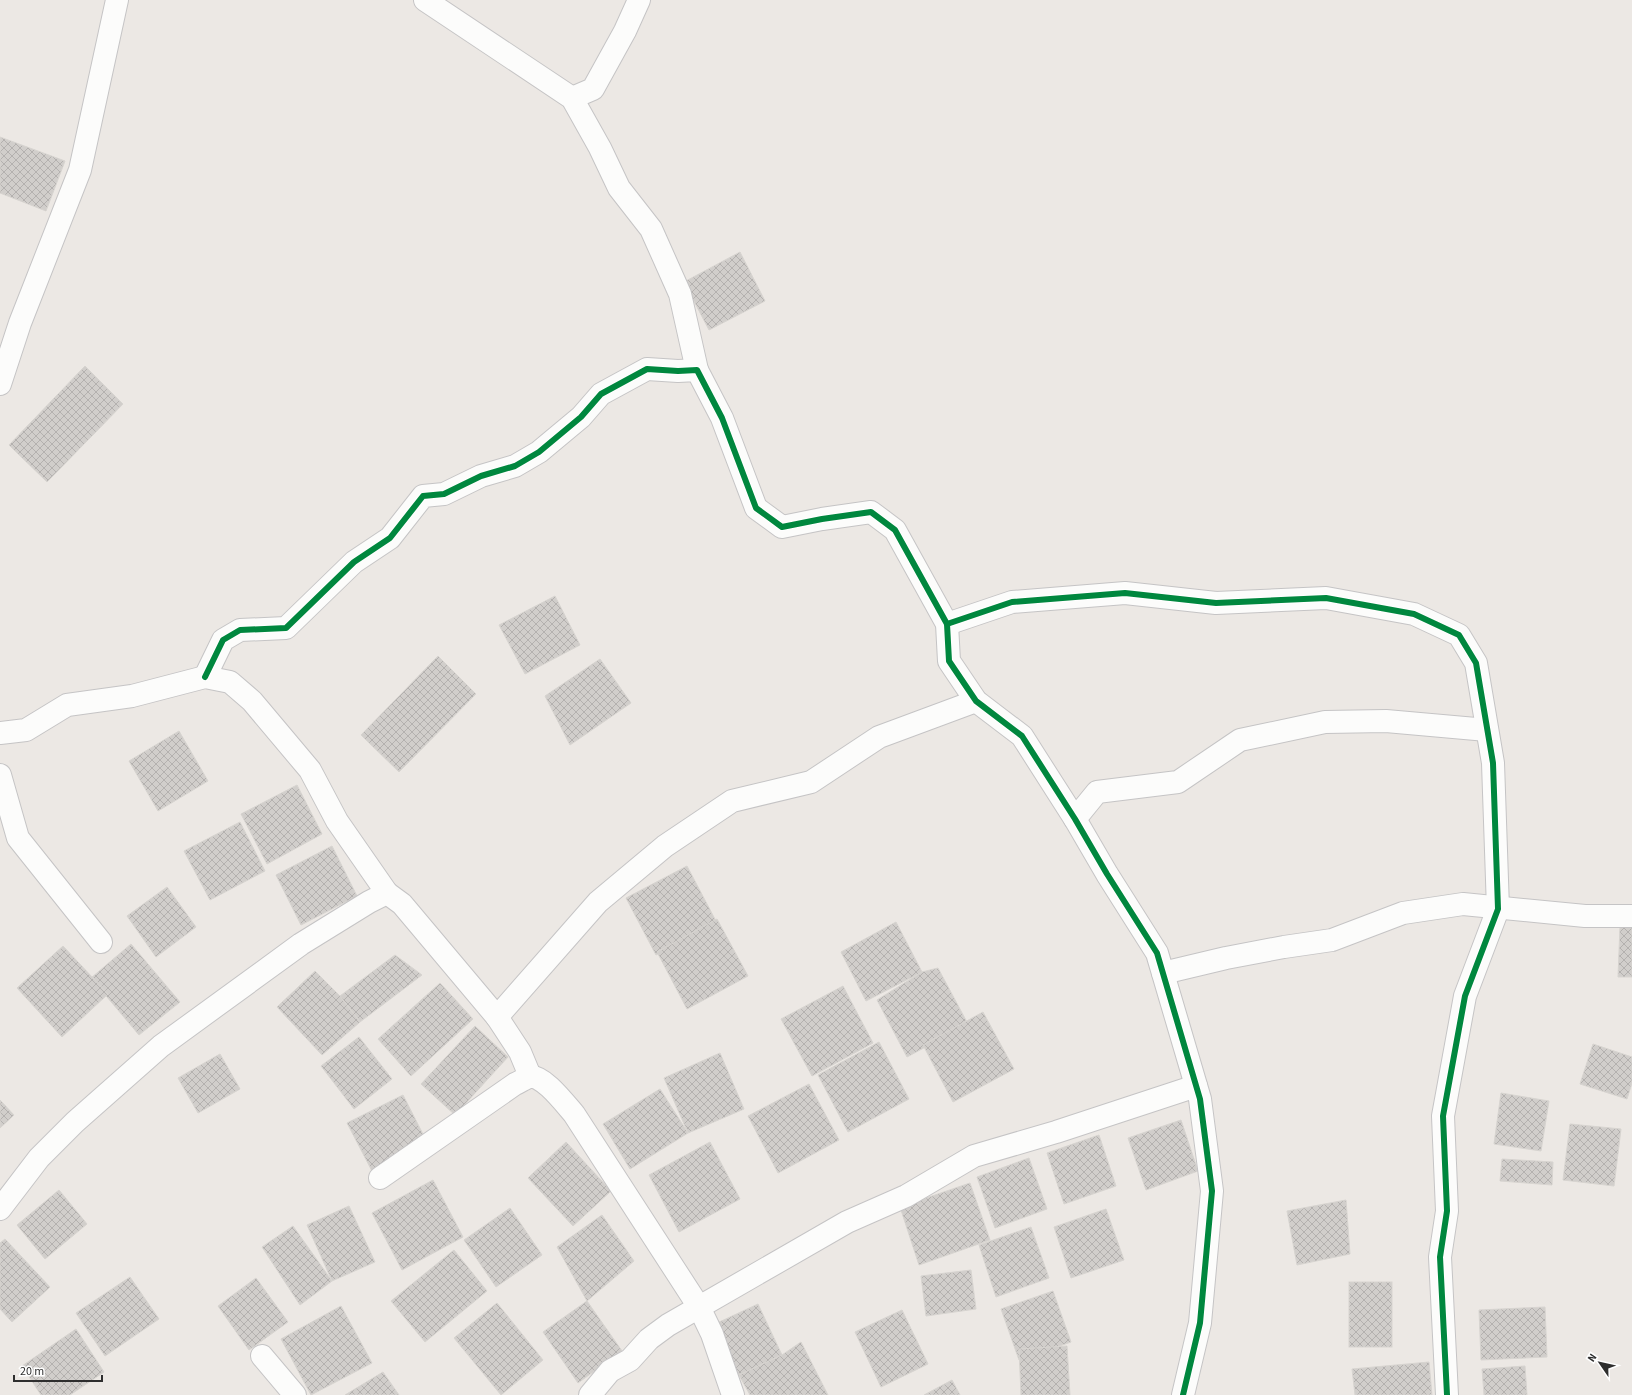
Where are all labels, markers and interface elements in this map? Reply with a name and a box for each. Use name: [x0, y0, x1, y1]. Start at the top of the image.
north arrow: [1580, 1343, 1620, 1383]
text: N: [1584, 1350, 1600, 1365]
scale bar: [14, 1357, 102, 1383]
text: 20 m: [20, 1363, 44, 1380]

